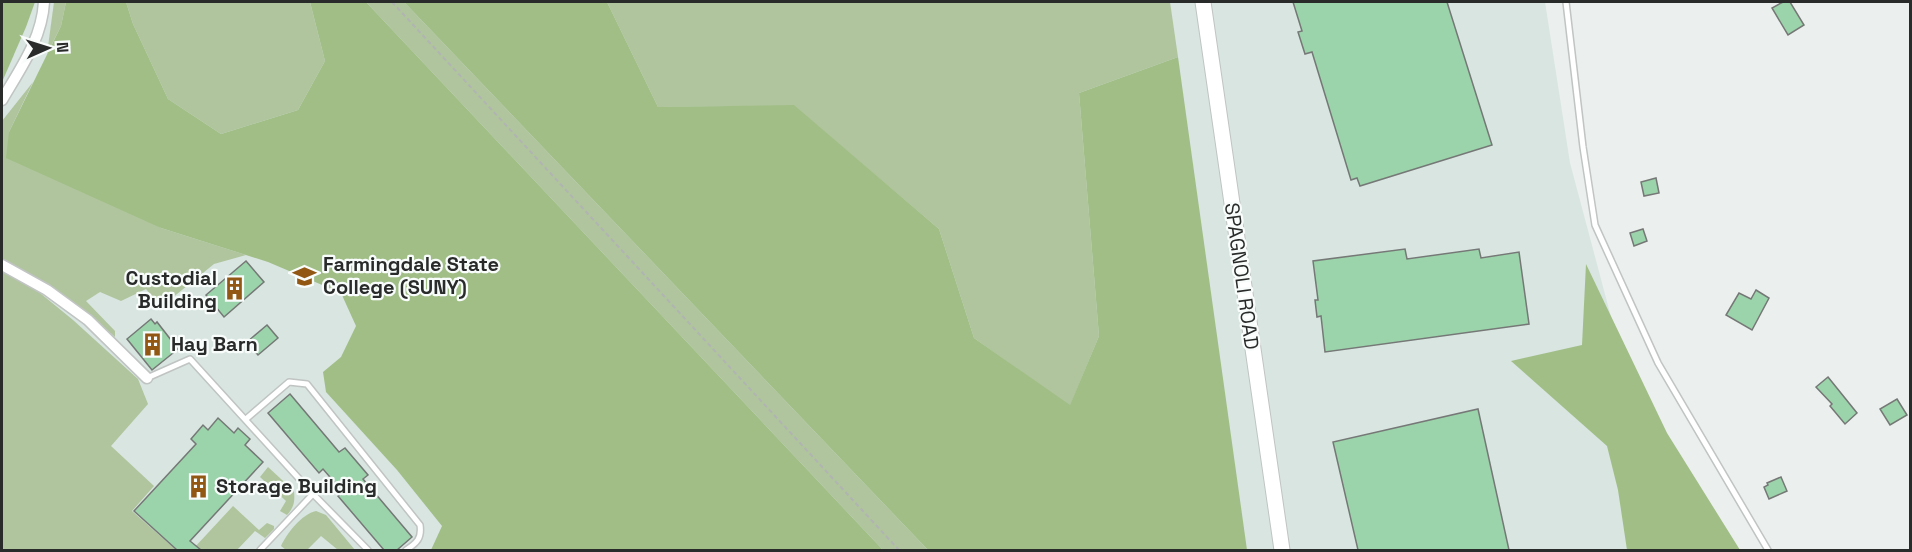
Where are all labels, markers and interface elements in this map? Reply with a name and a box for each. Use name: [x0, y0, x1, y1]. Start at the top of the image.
north arrow: [18, 18, 78, 78]
text: N: [52, 41, 73, 53]
street label: SPAGNOLI ROAD: [1219, 201, 1265, 351]
place label: Farmingdale State College (SUNY): [323, 251, 499, 300]
school or university icon: Farmingdale State College (SUNY): [292, 263, 318, 289]
place label: Custodial Building: [126, 265, 217, 314]
building icon: Custodial Building: [222, 276, 248, 302]
building icon: Hay Barn: [140, 331, 166, 357]
place label: Hay Barn: [171, 331, 258, 357]
building icon: Storage Building: [185, 473, 211, 499]
place label: Storage Building: [216, 473, 377, 499]

